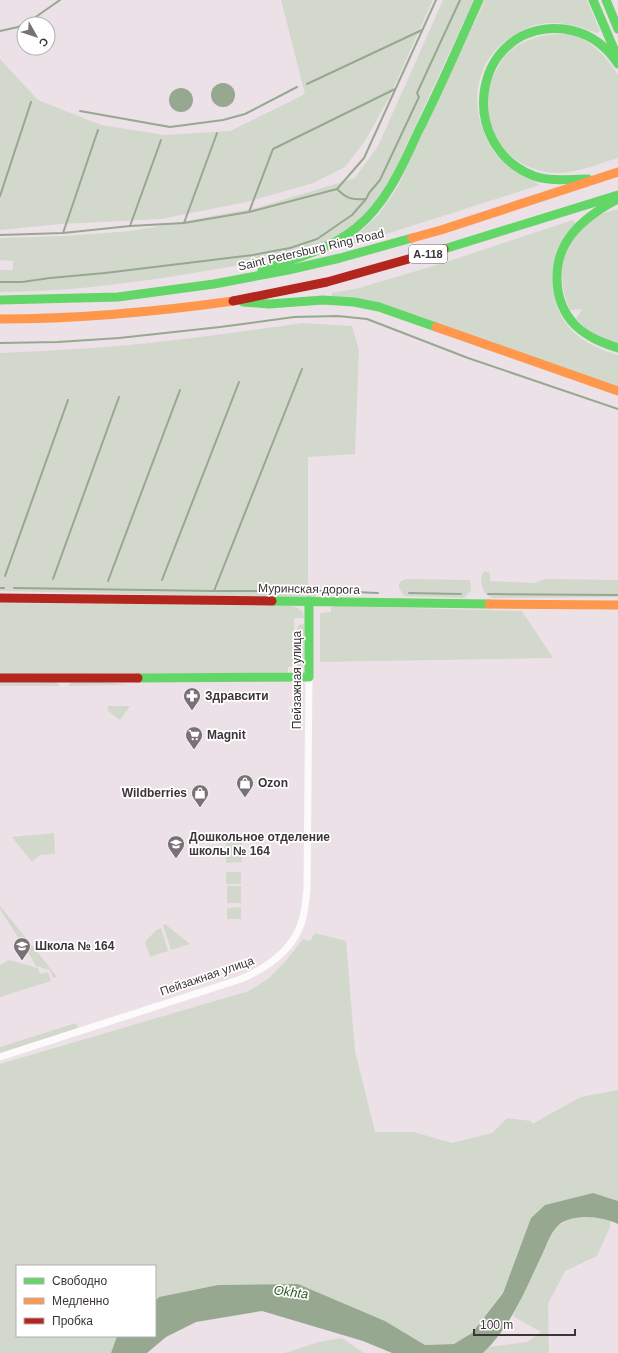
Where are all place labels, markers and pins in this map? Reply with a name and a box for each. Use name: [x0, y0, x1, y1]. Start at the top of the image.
pharmacy icon: Здравсити: [182, 686, 202, 711]
place label: Здравсити: [205, 689, 269, 703]
supermarket icon: Magnit: [184, 725, 204, 750]
place label: Magnit: [207, 728, 246, 742]
shop icon: Ozon: [235, 773, 255, 798]
place label: Ozon: [258, 776, 288, 790]
shop icon: Wildberries: [190, 783, 210, 808]
place label: Wildberries: [122, 786, 187, 800]
place label: Дошкольное отделение школы № 164: [189, 830, 330, 858]
school or university icon: Дошкольное отделение школы № 164: [166, 834, 186, 859]
school or university icon: Школа № 164: [12, 936, 32, 961]
place label: Школа № 164: [35, 939, 115, 953]

